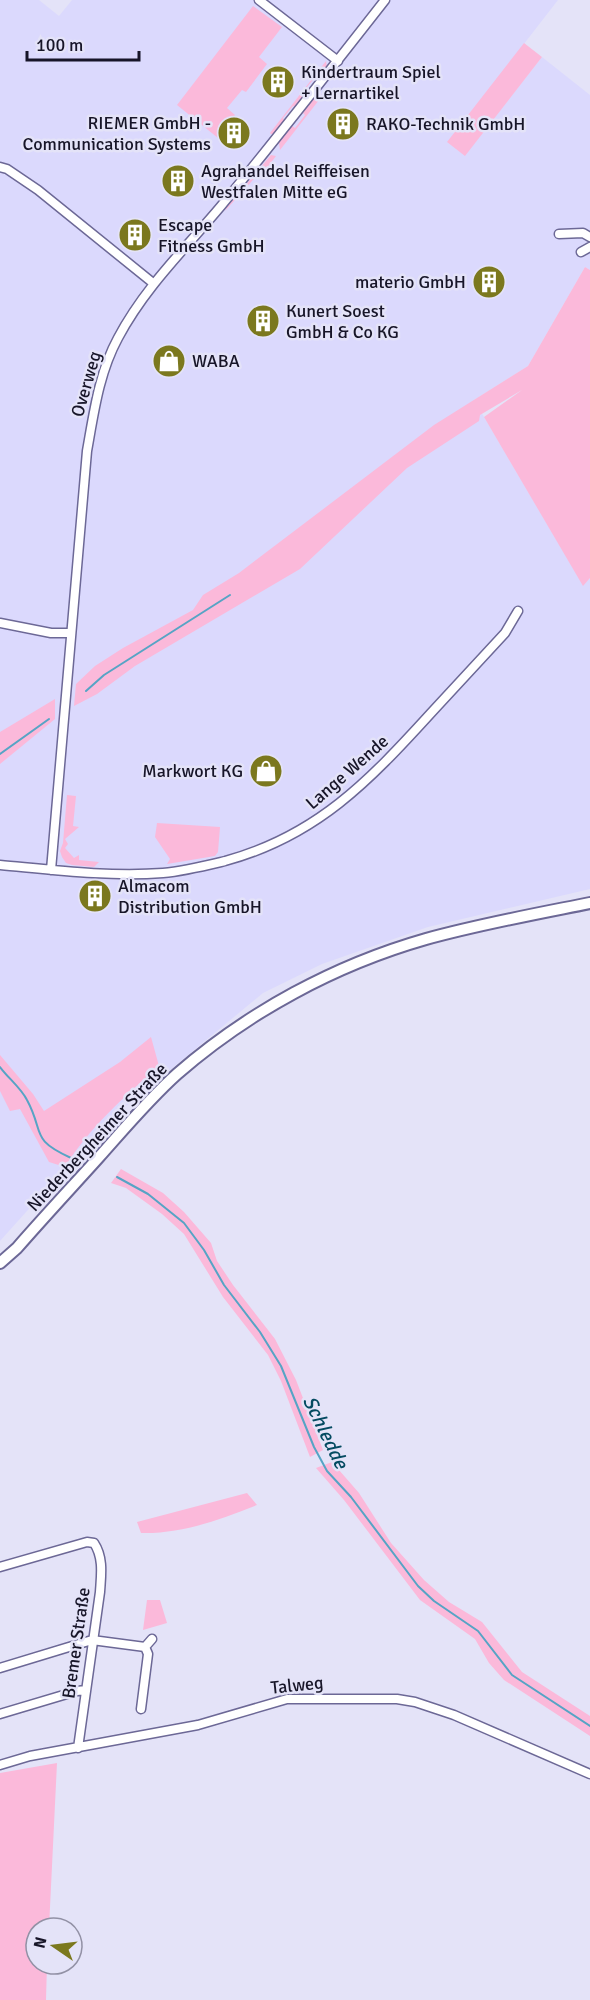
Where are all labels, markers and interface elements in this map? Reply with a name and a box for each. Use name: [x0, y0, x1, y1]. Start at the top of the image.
scale bar: [27, 24, 140, 62]
text: 100 m: [36, 34, 83, 56]
place label: Kindertraum Spiel + Lernartikel: [301, 61, 441, 104]
building icon: Kindertraum Spiel + Lernartikel: [260, 64, 296, 100]
building icon: RAKO-Technik GmbH: [325, 106, 361, 142]
place label: RIEMER GmbH - Communication Systems: [23, 112, 211, 155]
place label: RAKO-Technik GmbH: [366, 113, 525, 135]
building icon: RIEMER GmbH - Communication Systems: [216, 115, 252, 151]
place label: Agrahandel Reiffeisen Westfalen Mitte eG: [201, 160, 370, 203]
building icon: Agrahandel Reiffeisen Westfalen Mitte eG: [160, 163, 196, 199]
place label: Escape Fitness GmbH: [158, 214, 265, 257]
building icon: Escape Fitness GmbH: [117, 217, 153, 253]
building icon: materio GmbH: [471, 264, 507, 300]
place label: materio GmbH: [355, 271, 466, 293]
place label: Kunert Soest GmbH & Co KG: [286, 300, 399, 343]
building icon: Kunert Soest GmbH & Co KG: [245, 303, 281, 339]
shop icon: WABA: [151, 343, 187, 379]
street label: Overweg: [66, 349, 106, 419]
place label: WABA: [192, 350, 240, 372]
street label: Lange Wende: [301, 730, 393, 814]
shop icon: Markwort KG: [248, 753, 284, 789]
place label: Markwort KG: [142, 760, 243, 782]
place label: Almacom Distribution GmbH: [118, 875, 262, 918]
building icon: Almacom Distribution GmbH: [77, 878, 113, 914]
street label: Niederbergheimer Straße: [22, 1058, 172, 1216]
water label: Schledde: [297, 1392, 354, 1474]
street label: Bremer Straße: [57, 1586, 95, 1700]
street label: Talweg: [269, 1671, 325, 1699]
north arrow: [24, 1916, 84, 1976]
text: N: [29, 1935, 51, 1950]

